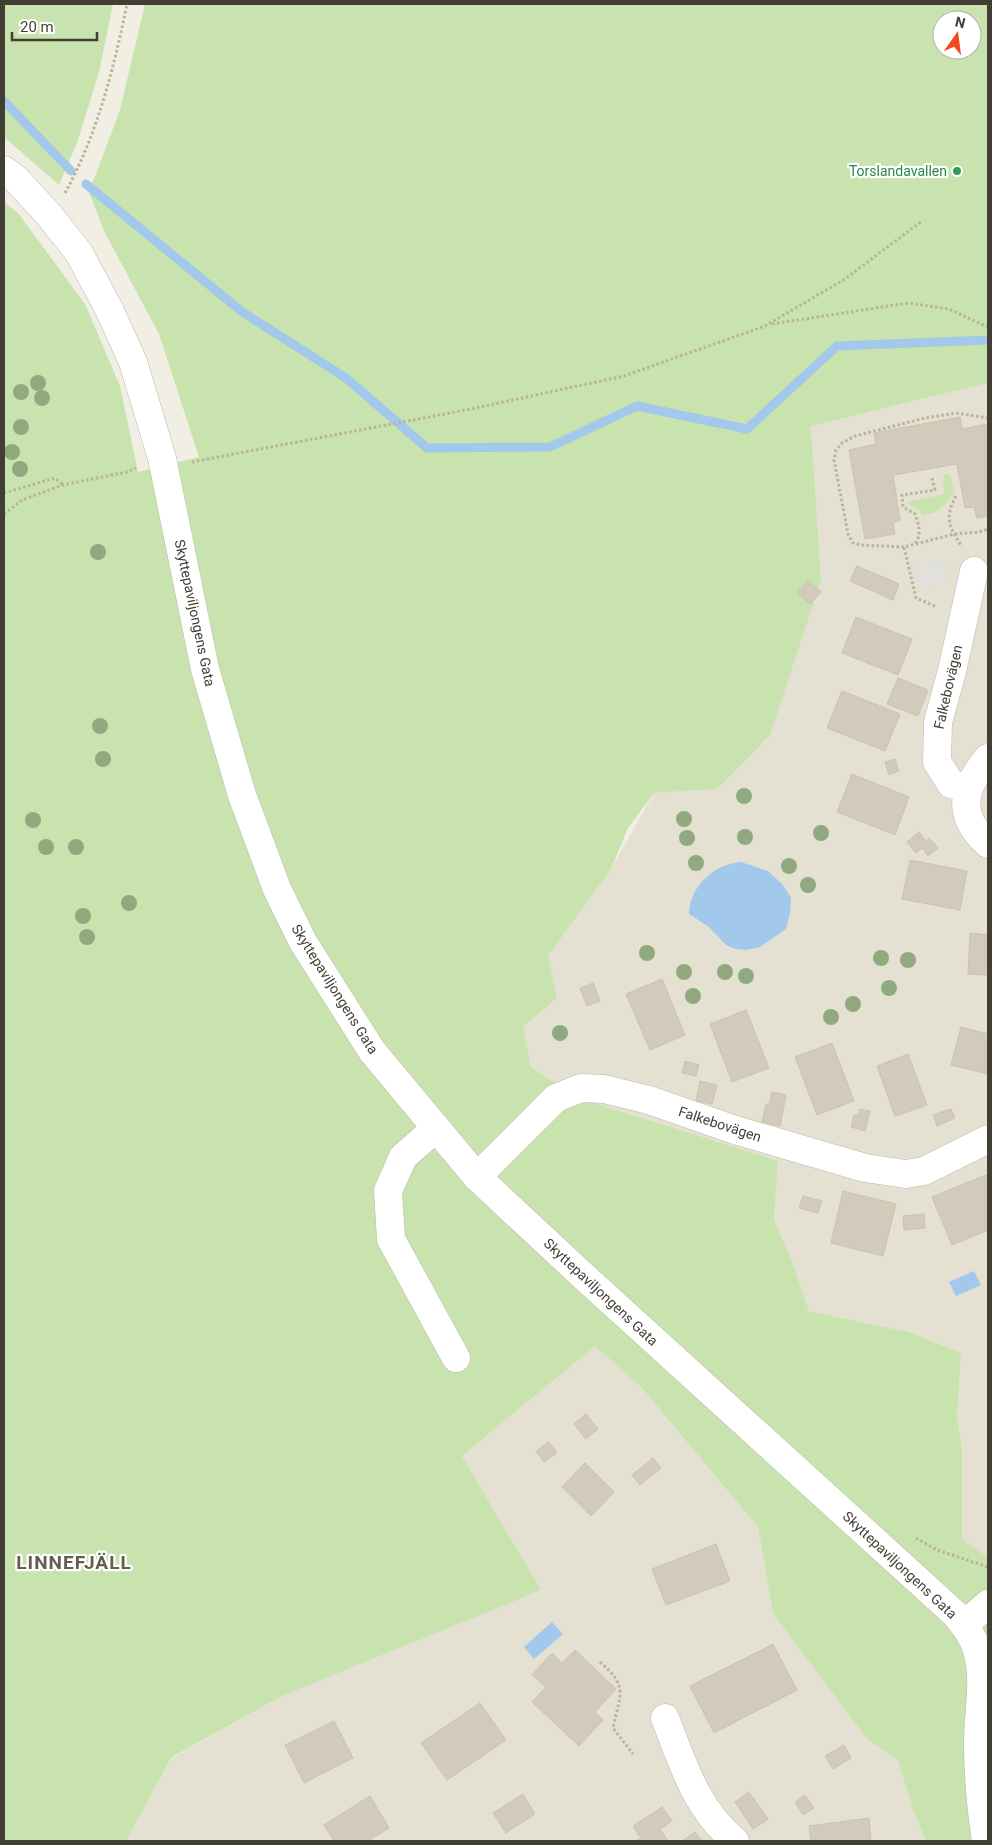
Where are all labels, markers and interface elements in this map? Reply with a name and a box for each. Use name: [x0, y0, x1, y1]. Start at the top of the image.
scale bar: [12, 10, 98, 42]
north arrow: [932, 10, 982, 60]
text: N: [953, 13, 967, 31]
text: 20 m: [20, 18, 54, 36]
place label: Torslandavallen: [849, 163, 947, 179]
marker: Torslandavallen: [951, 165, 963, 177]
street label: Skyttepaviljongens Gata: [172, 538, 218, 688]
street label: Falkebovägen: [931, 643, 965, 731]
street label: Skyttepaviljongens Gata: [289, 921, 381, 1057]
street label: Falkebovägen: [677, 1103, 763, 1145]
street label: Skyttepaviljongens Gata: [541, 1235, 661, 1349]
street label: Skyttepaviljongens Gata: [840, 1508, 960, 1622]
district label: LINNEFJÄLL: [16, 1551, 132, 1574]

